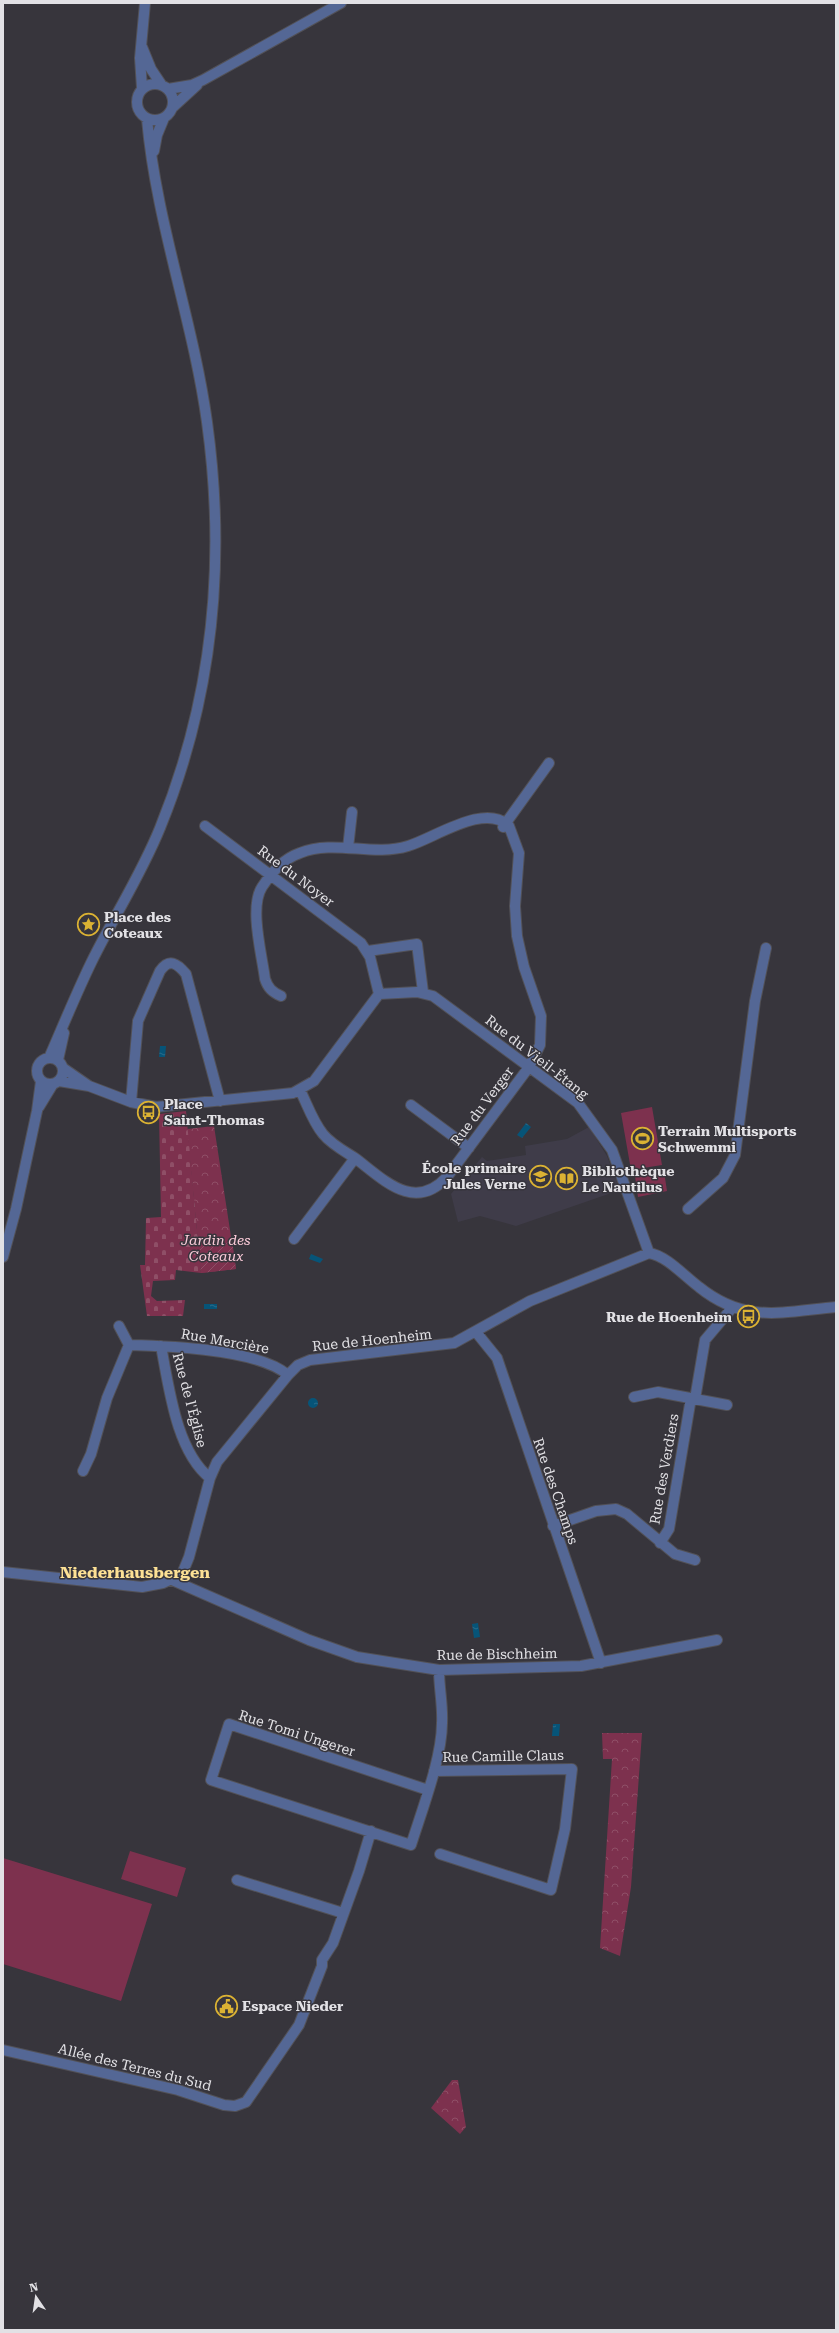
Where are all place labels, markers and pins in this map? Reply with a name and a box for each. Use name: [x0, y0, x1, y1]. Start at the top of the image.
place label: Place des Coteaux: [104, 909, 171, 941]
place icon: Place des Coteaux: [75, 912, 101, 938]
place label: Place Saint-Thomas: [164, 1096, 264, 1128]
bus stop icon: Place Saint-Thomas: [135, 1099, 161, 1125]
place label: Terrain Multisports Schwemmi: [658, 1123, 796, 1155]
sports icon: Terrain Multisports Schwemmi: [629, 1126, 655, 1152]
place label: École primaire Jules Verne: [422, 1160, 526, 1192]
school or university icon: École primaire Jules Verne: [528, 1163, 554, 1189]
place label: Bibliothèque Le Nautilus: [582, 1163, 674, 1195]
library icon: Bibliothèque Le Nautilus: [554, 1166, 580, 1192]
bus stop icon: Rue de Hoenheim: [735, 1304, 761, 1330]
place label: Rue de Hoenheim: [606, 1309, 732, 1325]
public building icon: Espace Nieder: [213, 1993, 239, 2019]
place label: Espace Nieder: [242, 1998, 344, 2014]

